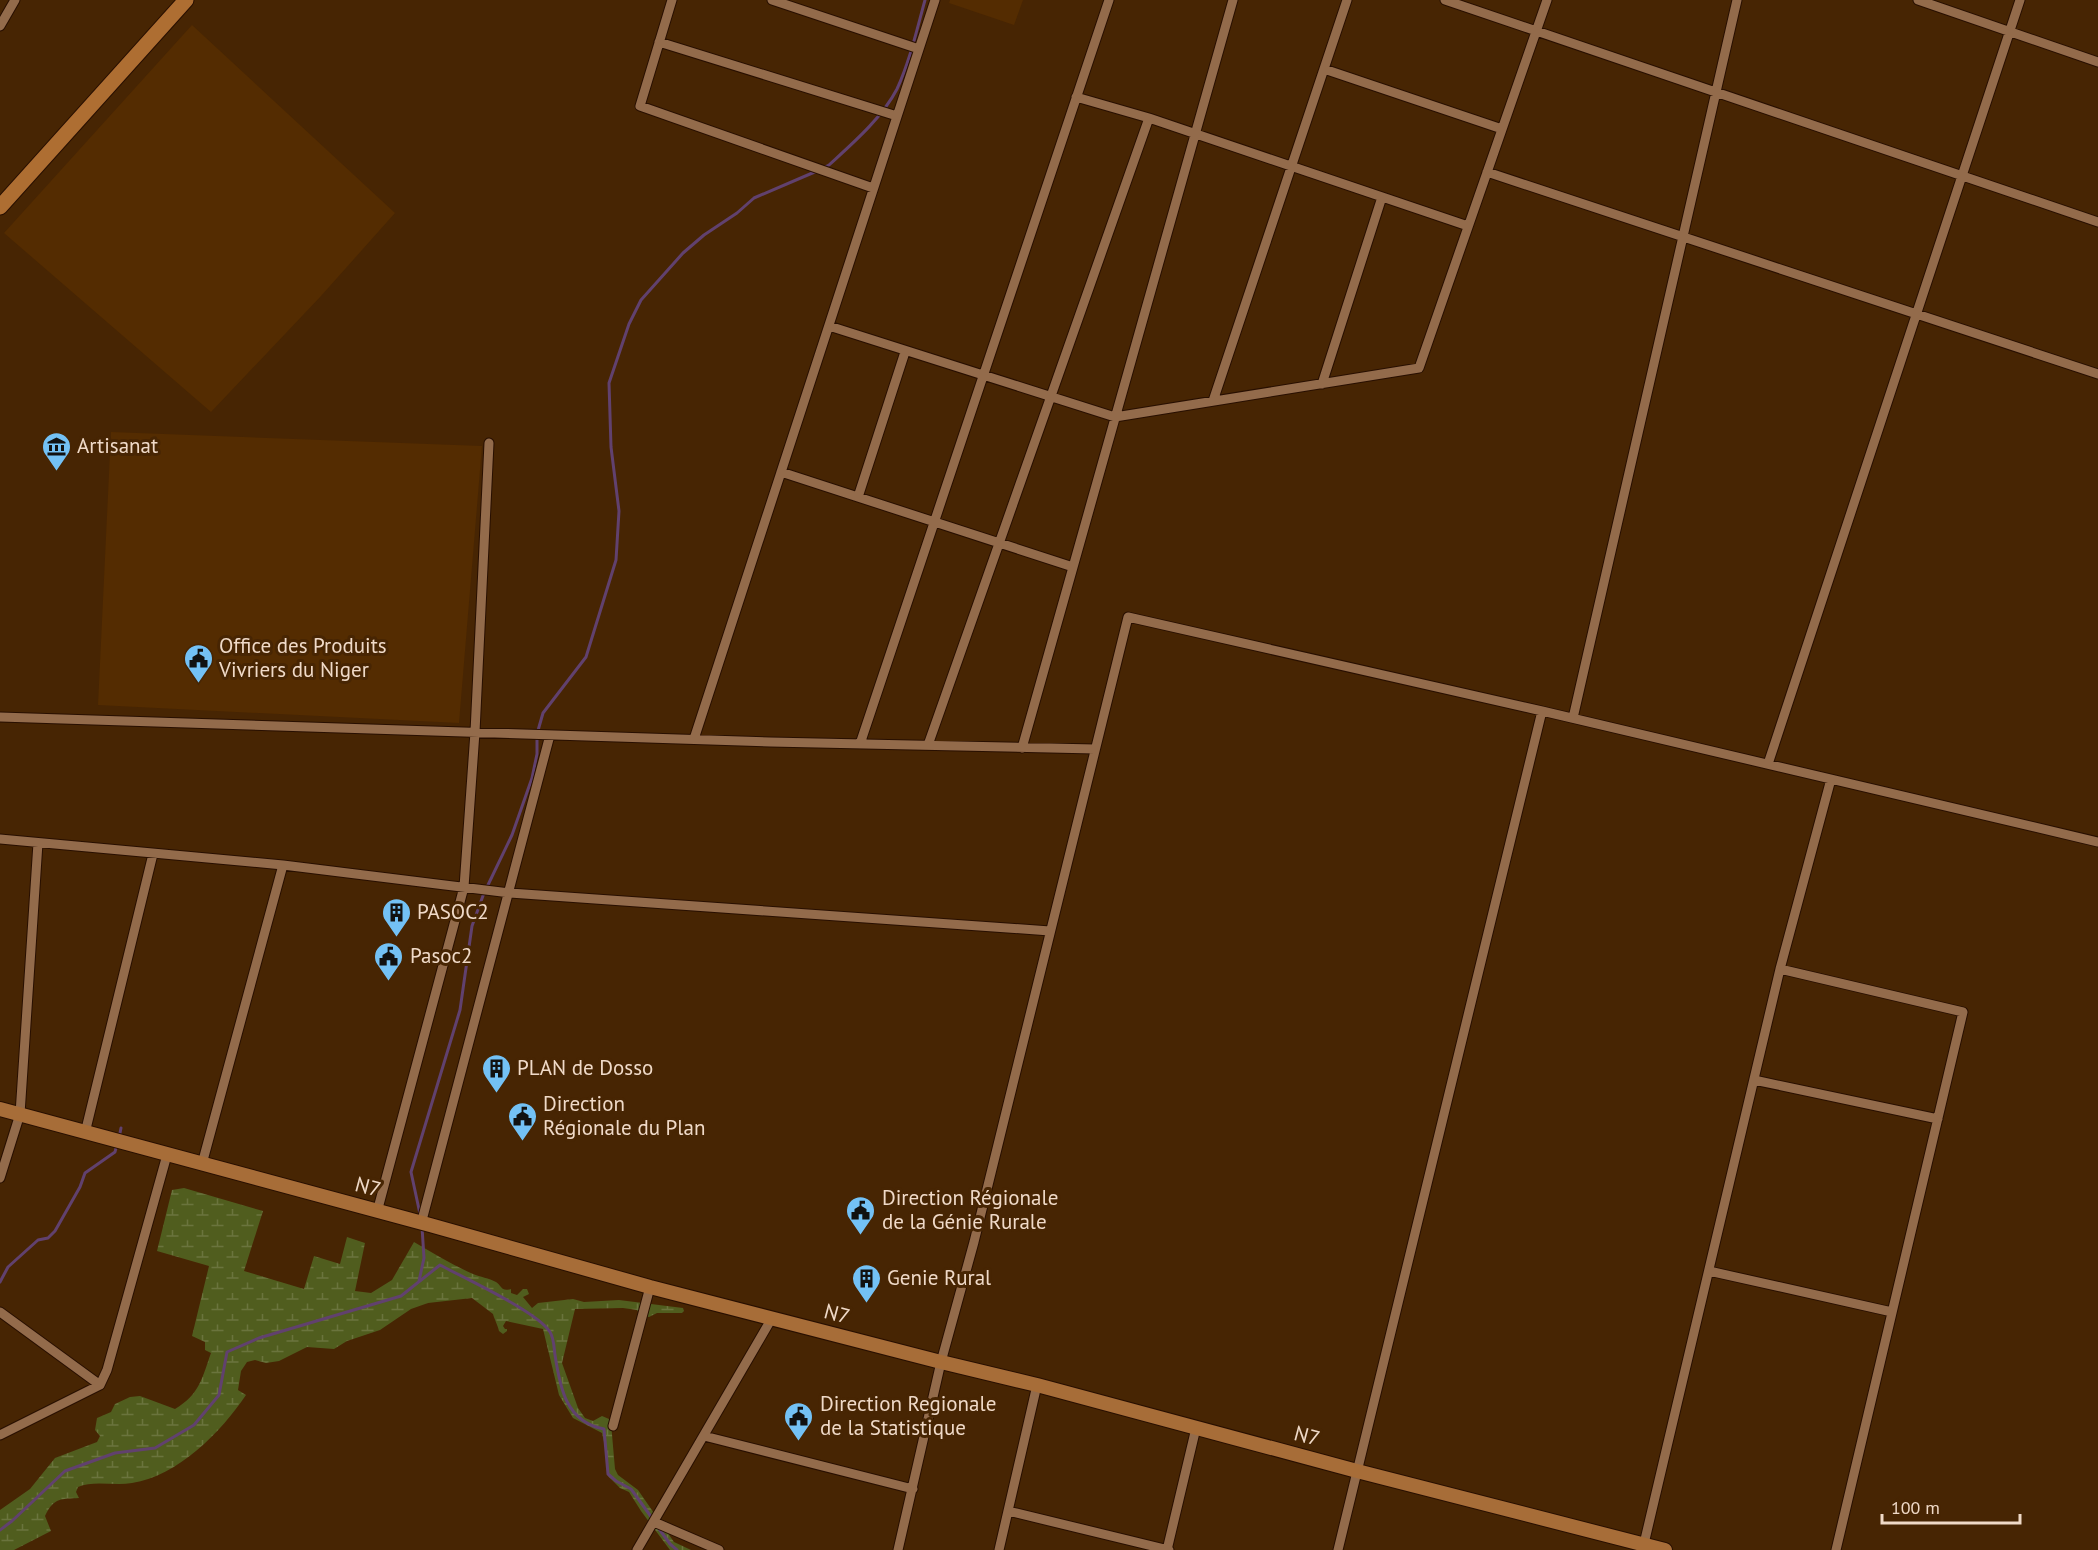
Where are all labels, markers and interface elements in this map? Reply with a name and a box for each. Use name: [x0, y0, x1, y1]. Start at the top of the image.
museum icon: Artisanat: [40, 430, 72, 472]
place label: Artisanat: [77, 432, 158, 459]
place label: Office des Produits Vivriers du Niger: [218, 632, 387, 683]
public building icon: Office des Produits Vivriers du Niger: [182, 642, 214, 684]
building icon: PASOC2: [380, 896, 412, 938]
place label: PASOC2: [417, 898, 489, 925]
public building icon: Pasoc2: [373, 940, 405, 982]
place label: Pasoc2: [410, 942, 472, 969]
building icon: PLAN de Dosso: [480, 1052, 512, 1094]
place label: PLAN de Dosso: [517, 1054, 653, 1081]
place label: Direction Régionale du Plan: [543, 1090, 705, 1141]
public building icon: Direction Régionale du Plan: [506, 1100, 538, 1142]
street label: N7: [352, 1170, 384, 1203]
place label: Direction Régionale de la Génie Rurale: [882, 1184, 1058, 1235]
public building icon: Direction Régionale de la Génie Rurale: [845, 1194, 877, 1236]
building icon: Genie Rural: [850, 1262, 882, 1304]
place label: Genie Rural: [887, 1264, 991, 1291]
street label: N7: [821, 1297, 853, 1330]
place label: Direction Regionale de la Statistique: [820, 1390, 996, 1441]
public building icon: Direction Regionale de la Statistique: [783, 1400, 815, 1442]
street label: N7: [1291, 1419, 1323, 1452]
scale bar: [1882, 1487, 2020, 1525]
text: 100 m: [1891, 1496, 1940, 1519]

